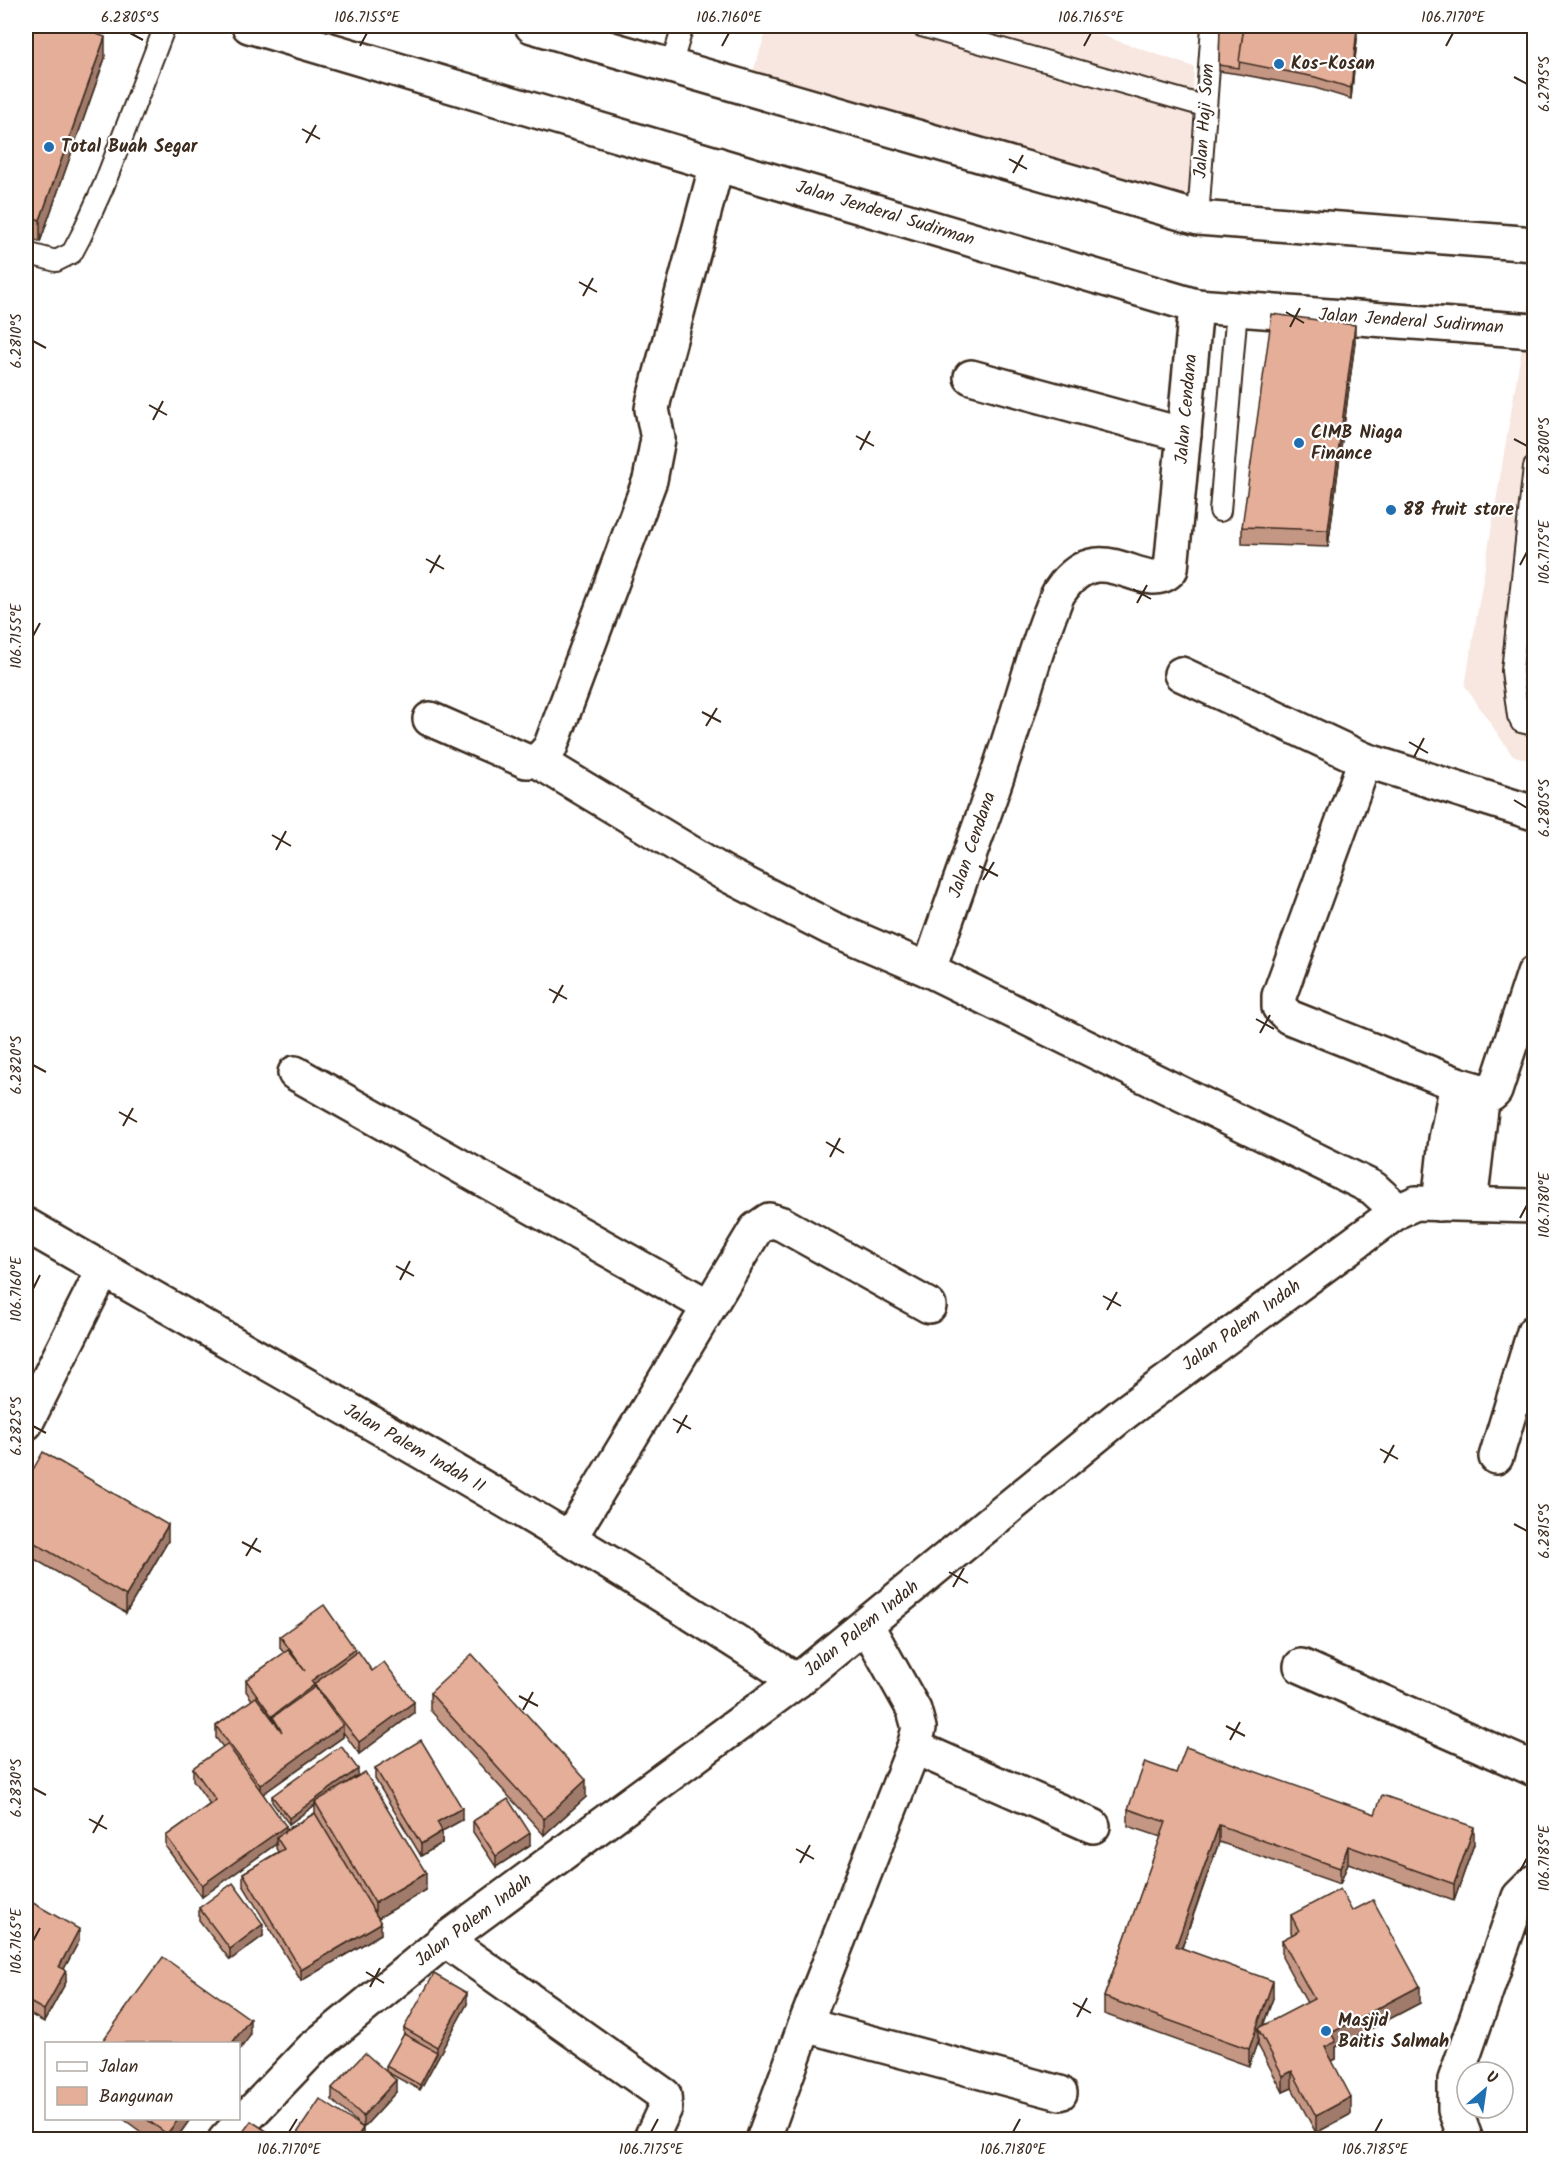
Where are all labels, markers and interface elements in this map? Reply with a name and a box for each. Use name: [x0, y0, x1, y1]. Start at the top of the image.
text: 6.2805°S: [101, 6, 159, 30]
text: 106.7155°E: [334, 6, 401, 30]
text: 106.7160°E: [696, 6, 763, 30]
text: 106.7165°E: [1058, 6, 1125, 30]
text: 106.7170°E: [1421, 6, 1486, 30]
place label: Kos-Kosan: [1291, 50, 1375, 79]
text: 6.2795°S: [1533, 56, 1557, 112]
marker: Kos-Kosan: [1272, 57, 1286, 71]
street label: Jalan Haji Som: [1187, 63, 1223, 179]
place label: Total Buah Segar: [61, 133, 199, 162]
marker: Total Buah Segar: [42, 140, 56, 154]
street label: Jalan Jenderal Sudirman: [792, 173, 978, 255]
street label: Jalan Jenderal Sudirman: [1317, 301, 1505, 343]
text: 6.2810°S: [5, 314, 29, 368]
street label: Jalan Cendana: [1168, 353, 1206, 465]
text: 6.2800°S: [1533, 417, 1557, 475]
place label: CIMB Niaga Finance: [1311, 419, 1403, 469]
marker: CIMB Niaga Finance: [1292, 436, 1306, 450]
place label: 88 fruit store: [1403, 496, 1514, 525]
marker: 88 fruit store: [1384, 503, 1398, 517]
text: 106.7175°E: [1533, 518, 1557, 584]
text: 106.7155°E: [5, 602, 29, 669]
text: 6.2805°S: [1533, 779, 1557, 837]
street label: Jalan Cendana: [941, 788, 1005, 902]
text: 6.2820°S: [5, 1036, 29, 1094]
text: 106.7180°E: [1533, 1171, 1557, 1238]
text: 106.7160°E: [5, 1255, 29, 1322]
street label: Jalan Palem Indah: [1176, 1273, 1308, 1379]
text: 6.2825°S: [5, 1396, 29, 1456]
street label: Jalan Palem Indah II: [338, 1397, 490, 1501]
text: 6.2815°S: [1533, 1503, 1557, 1559]
street label: Jalan Palem Indah: [798, 1573, 926, 1685]
text: 6.2830°S: [5, 1759, 29, 1817]
text: 106.7185°E: [1533, 1823, 1557, 1891]
street label: Jalan Palem Indah: [409, 1867, 539, 1975]
text: 106.7165°E: [5, 1907, 29, 1974]
place label: Masjid Baitis Salmah: [1338, 2007, 1449, 2057]
marker: Masjid Baitis Salmah: [1319, 2024, 1333, 2038]
legend: [45, 2042, 240, 2120]
text: Jalan: [99, 2053, 138, 2082]
north arrow: [1455, 2060, 1515, 2120]
text: U: [1481, 2065, 1502, 2092]
text: Bangunan: [99, 2083, 173, 2112]
text: 106.7170°E: [257, 2138, 322, 2162]
text: 106.7175°E: [619, 2138, 685, 2162]
text: 106.7180°E: [980, 2138, 1047, 2162]
text: 106.7185°E: [1342, 2138, 1410, 2162]

